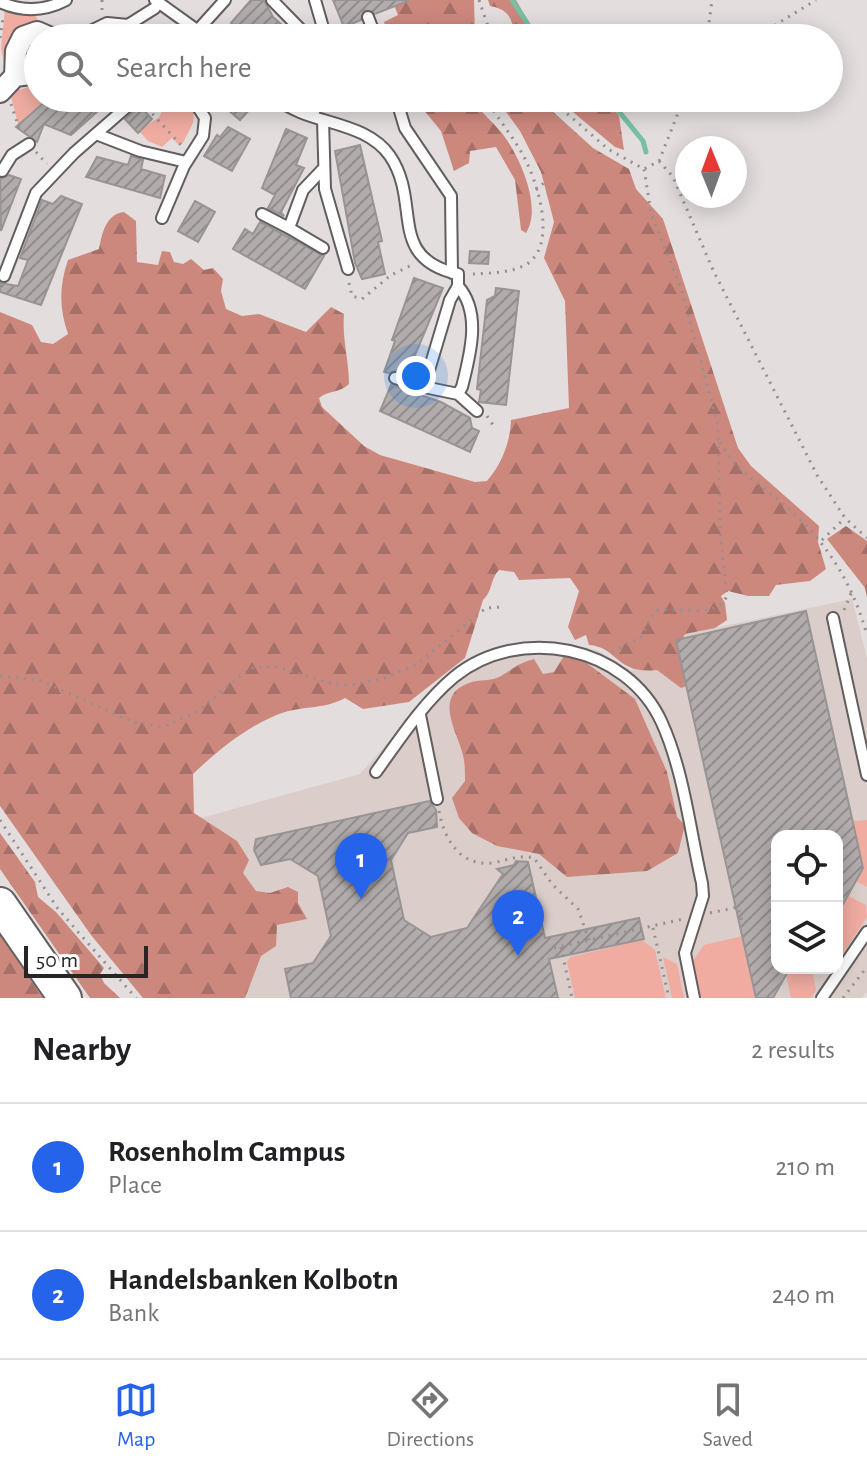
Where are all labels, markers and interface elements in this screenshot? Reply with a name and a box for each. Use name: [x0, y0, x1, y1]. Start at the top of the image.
search box: [24, 24, 843, 112]
icon: search: [52, 46, 96, 90]
text: Search here: [116, 53, 252, 83]
north arrow: [675, 136, 747, 208]
your location: [396, 356, 436, 396]
map controls: [771, 830, 843, 974]
button: locate: [771, 830, 843, 902]
pin: 1: [335, 833, 387, 899]
pin: 2: [492, 890, 544, 956]
button: layers: [771, 902, 843, 974]
scale bar: [24, 942, 148, 978]
text: 50 m: [36, 949, 78, 971]
text: Nearby: [32, 1033, 131, 1067]
text: 2 results: [751, 1037, 835, 1063]
text: Rosenholm Campus: [108, 1137, 345, 1167]
text: 1: [53, 1154, 63, 1180]
text: 210 m: [775, 1154, 835, 1180]
text: Place: [108, 1172, 162, 1198]
text: Handelsbanken Kolbotn: [108, 1265, 399, 1295]
text: 2: [52, 1282, 64, 1308]
text: 240 m: [772, 1282, 835, 1308]
text: Bank: [108, 1300, 159, 1326]
tab: Map: [114, 1378, 158, 1452]
tab: Directions: [386, 1378, 474, 1452]
tab: Saved: [702, 1378, 753, 1452]

